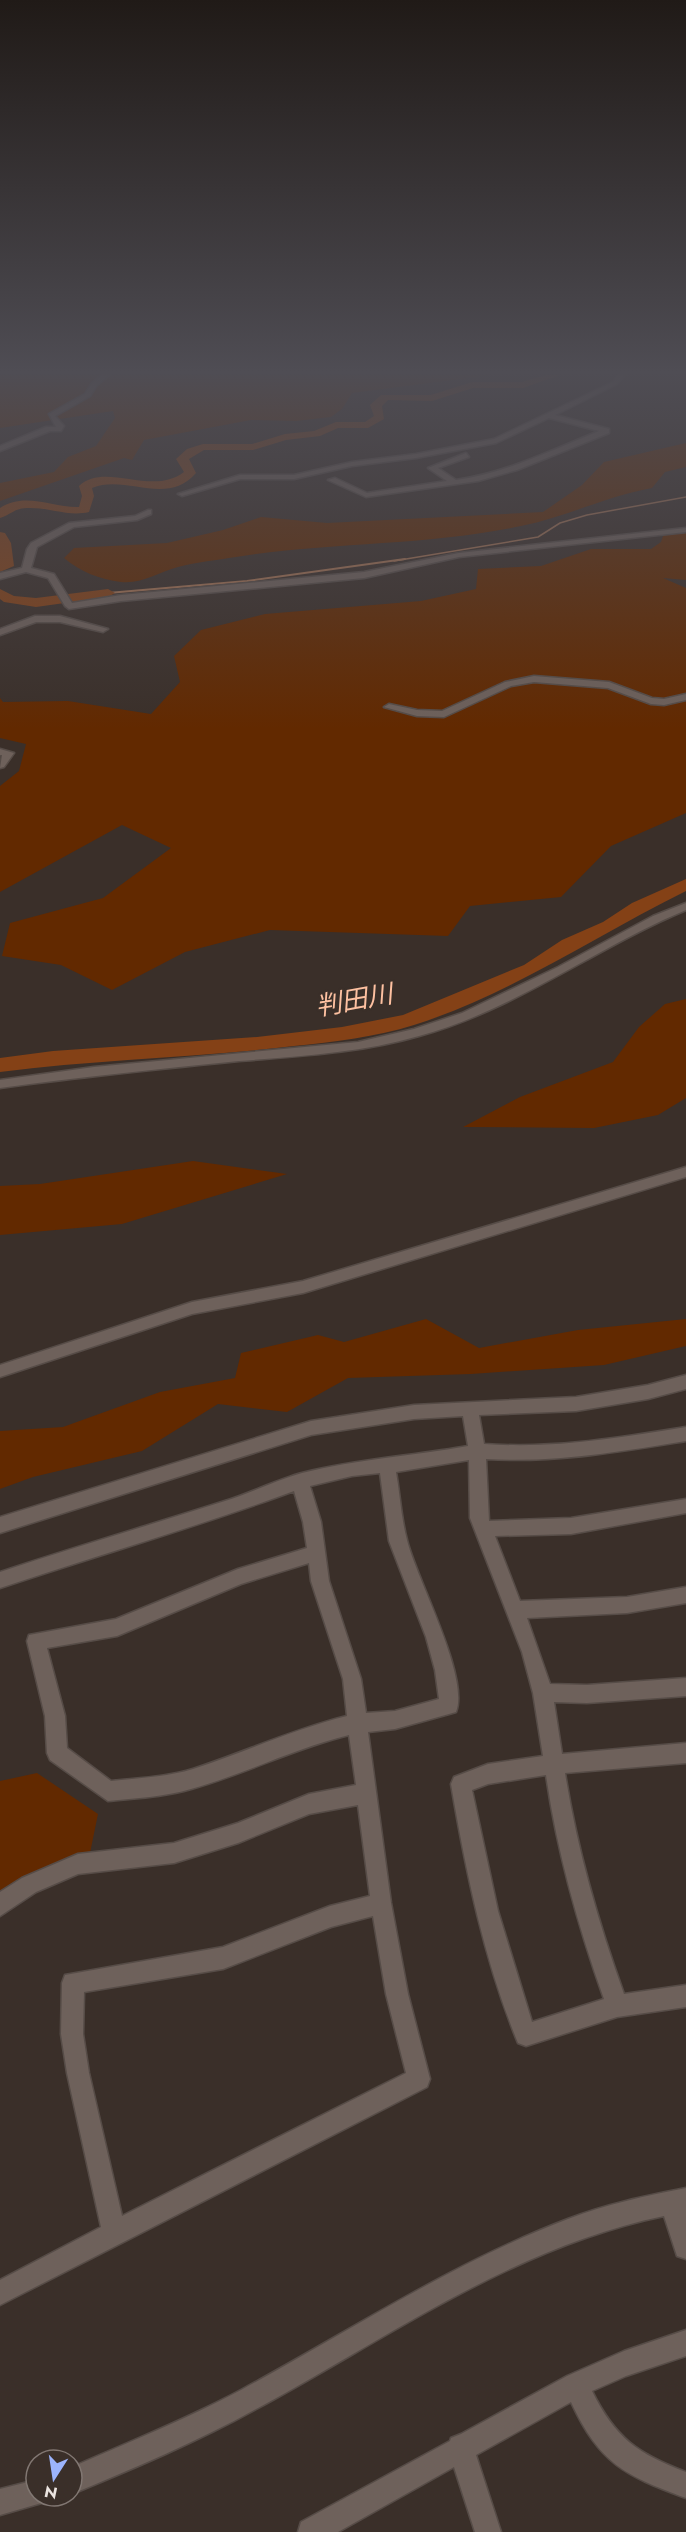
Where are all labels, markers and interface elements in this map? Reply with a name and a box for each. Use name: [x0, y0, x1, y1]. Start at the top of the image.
water label: 判田川: [312, 974, 399, 1025]
north arrow: [24, 2448, 84, 2508]
text: N: [42, 2480, 60, 2505]

